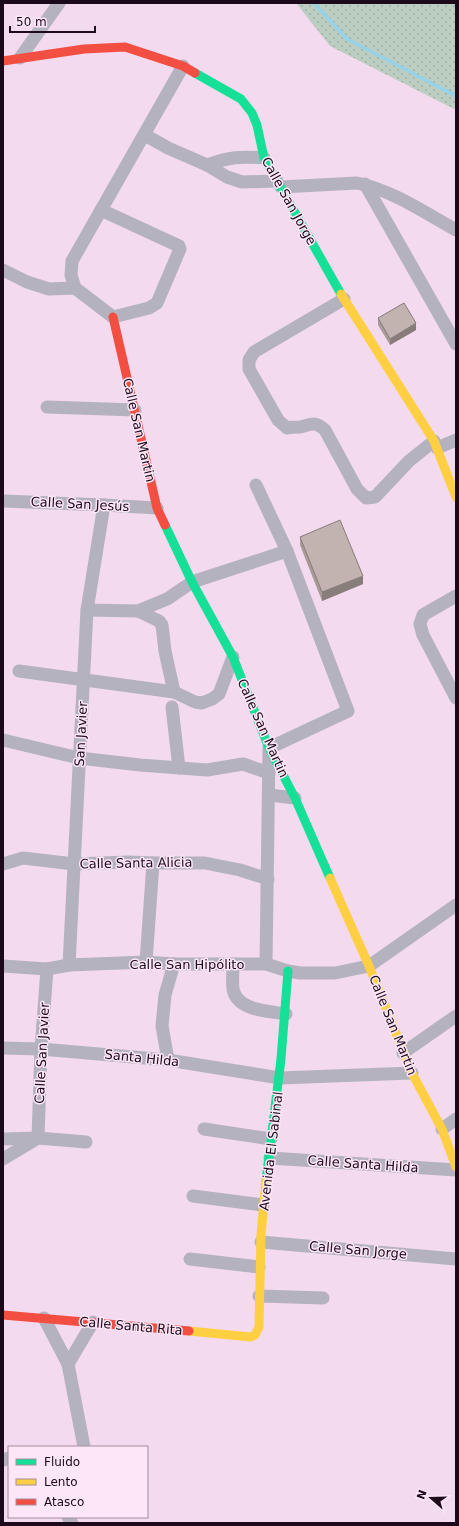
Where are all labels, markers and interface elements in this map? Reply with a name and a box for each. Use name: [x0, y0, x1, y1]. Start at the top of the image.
scale bar: [10, 8, 95, 34]
text: 50 m: [16, 15, 47, 29]
street label: Calle San Jorge: [259, 154, 319, 248]
street label: Calle San Martin: [120, 376, 158, 484]
street label: Calle San Jesús: [30, 494, 130, 514]
street label: Calle San Martin: [234, 676, 292, 780]
street label: San Javier: [72, 700, 90, 767]
street label: Calle Santa Alicia: [79, 855, 193, 871]
street label: Calle San Hipólito: [130, 957, 244, 972]
street label: Calle San Martin: [366, 973, 420, 1077]
street label: Calle San Javier: [32, 1001, 52, 1104]
street label: Santa Hilda: [104, 1047, 180, 1069]
street label: Avenida El Sabinal: [256, 1091, 286, 1211]
street label: Calle Santa Hilda: [307, 1153, 419, 1175]
street label: Calle San Jorge: [308, 1238, 408, 1262]
street label: Calle Santa Rita: [79, 1314, 183, 1338]
legend: [8, 1446, 148, 1518]
text: Fluido: [44, 1455, 80, 1469]
text: Lento: [44, 1475, 78, 1489]
north arrow: [411, 1478, 451, 1518]
text: N: [414, 1488, 430, 1501]
text: Atasco: [44, 1495, 84, 1509]

